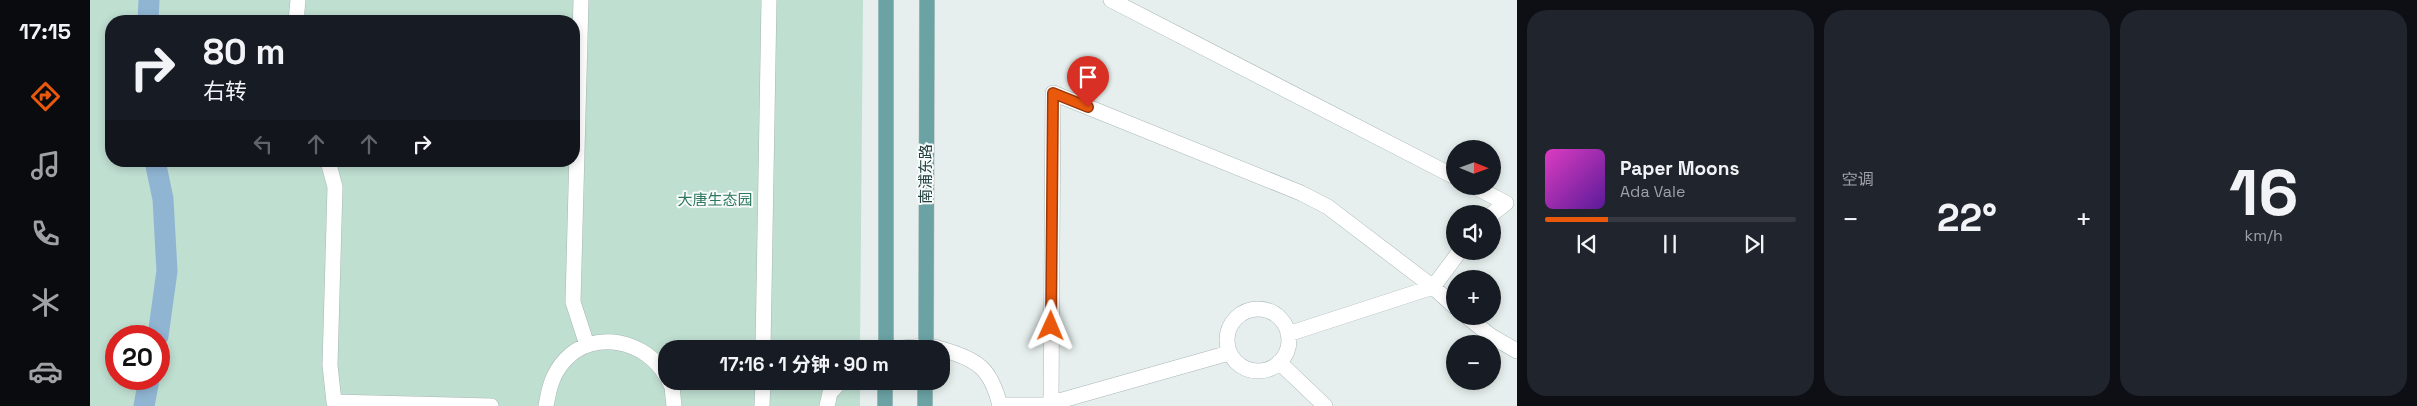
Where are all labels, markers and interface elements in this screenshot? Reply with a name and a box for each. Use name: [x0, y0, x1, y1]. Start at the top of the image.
text: 17:15: [19, 17, 71, 45]
text: 80 m: [203, 30, 285, 74]
icon: right: [120, 35, 185, 100]
pin: [1067, 56, 1109, 107]
icon: arrive: [1074, 63, 1102, 91]
text: 右转: [203, 77, 247, 105]
icon: directions: [28, 79, 63, 114]
icon: left: [249, 130, 277, 158]
icon: ahead: [302, 130, 330, 158]
icon: ahead: [355, 130, 383, 158]
icon: right: [408, 130, 436, 158]
north arrow: [1446, 140, 1501, 195]
map controls: [1446, 140, 1501, 390]
street label: 南浦东路: [916, 144, 935, 204]
icon: music: [28, 148, 63, 183]
text: 16: [2229, 151, 2298, 234]
text: Paper Moons: [1620, 156, 1739, 181]
text: 空调: [1842, 169, 1874, 190]
text: Ada Vale: [1620, 181, 1685, 202]
park label: 大唐生态园: [677, 190, 753, 209]
text: 22°: [1937, 194, 1997, 242]
text: −: [1842, 201, 1859, 237]
text: +: [2075, 201, 2092, 237]
button: sound: [1446, 205, 1501, 260]
icon: phone: [28, 216, 63, 251]
text: km/h: [2245, 225, 2283, 246]
icon: previous: [1573, 230, 1601, 258]
icon: pause: [1656, 230, 1684, 258]
icon: next: [1740, 230, 1768, 258]
button: +: [1446, 270, 1501, 325]
icon: climate: [28, 285, 63, 320]
position arrow: [1024, 299, 1076, 351]
speed limit sign: 20: [105, 325, 170, 390]
button: −: [1446, 335, 1501, 390]
text: 17:16 · 1 分钟 · 90 m: [719, 352, 889, 377]
icon: car: [28, 354, 63, 389]

